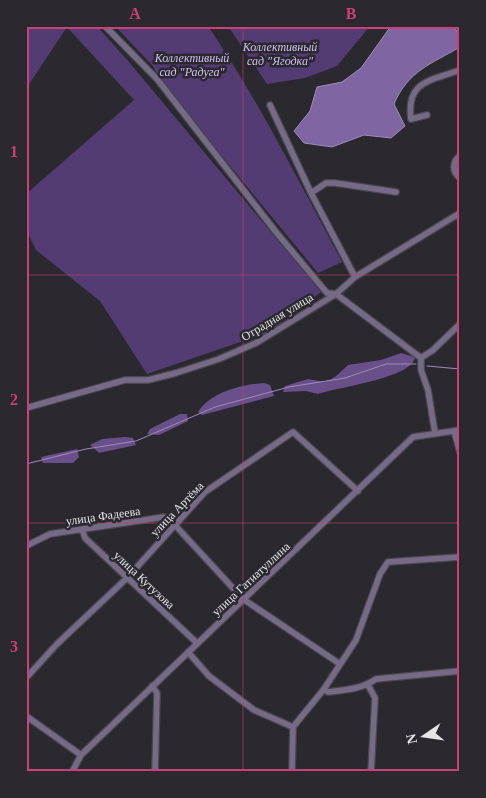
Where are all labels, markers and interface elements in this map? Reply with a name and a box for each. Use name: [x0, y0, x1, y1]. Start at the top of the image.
text: A: [129, 5, 141, 22]
text: B: [346, 5, 357, 22]
park label: Коллективный сад "Ягодка": [242, 40, 317, 68]
park label: Коллективный сад "Радуга": [154, 51, 229, 79]
text: 1: [10, 143, 18, 160]
street label: Отрадная улица: [239, 290, 316, 344]
text: 2: [10, 391, 18, 408]
street label: улица Артёма: [147, 478, 207, 539]
street label: улица Фадеева: [65, 504, 142, 528]
street label: улица Гатиатуллина: [209, 539, 293, 619]
street label: улица Кутузова: [111, 548, 178, 612]
text: 3: [10, 638, 18, 655]
north arrow: [398, 710, 448, 760]
text: N: [403, 732, 420, 745]

